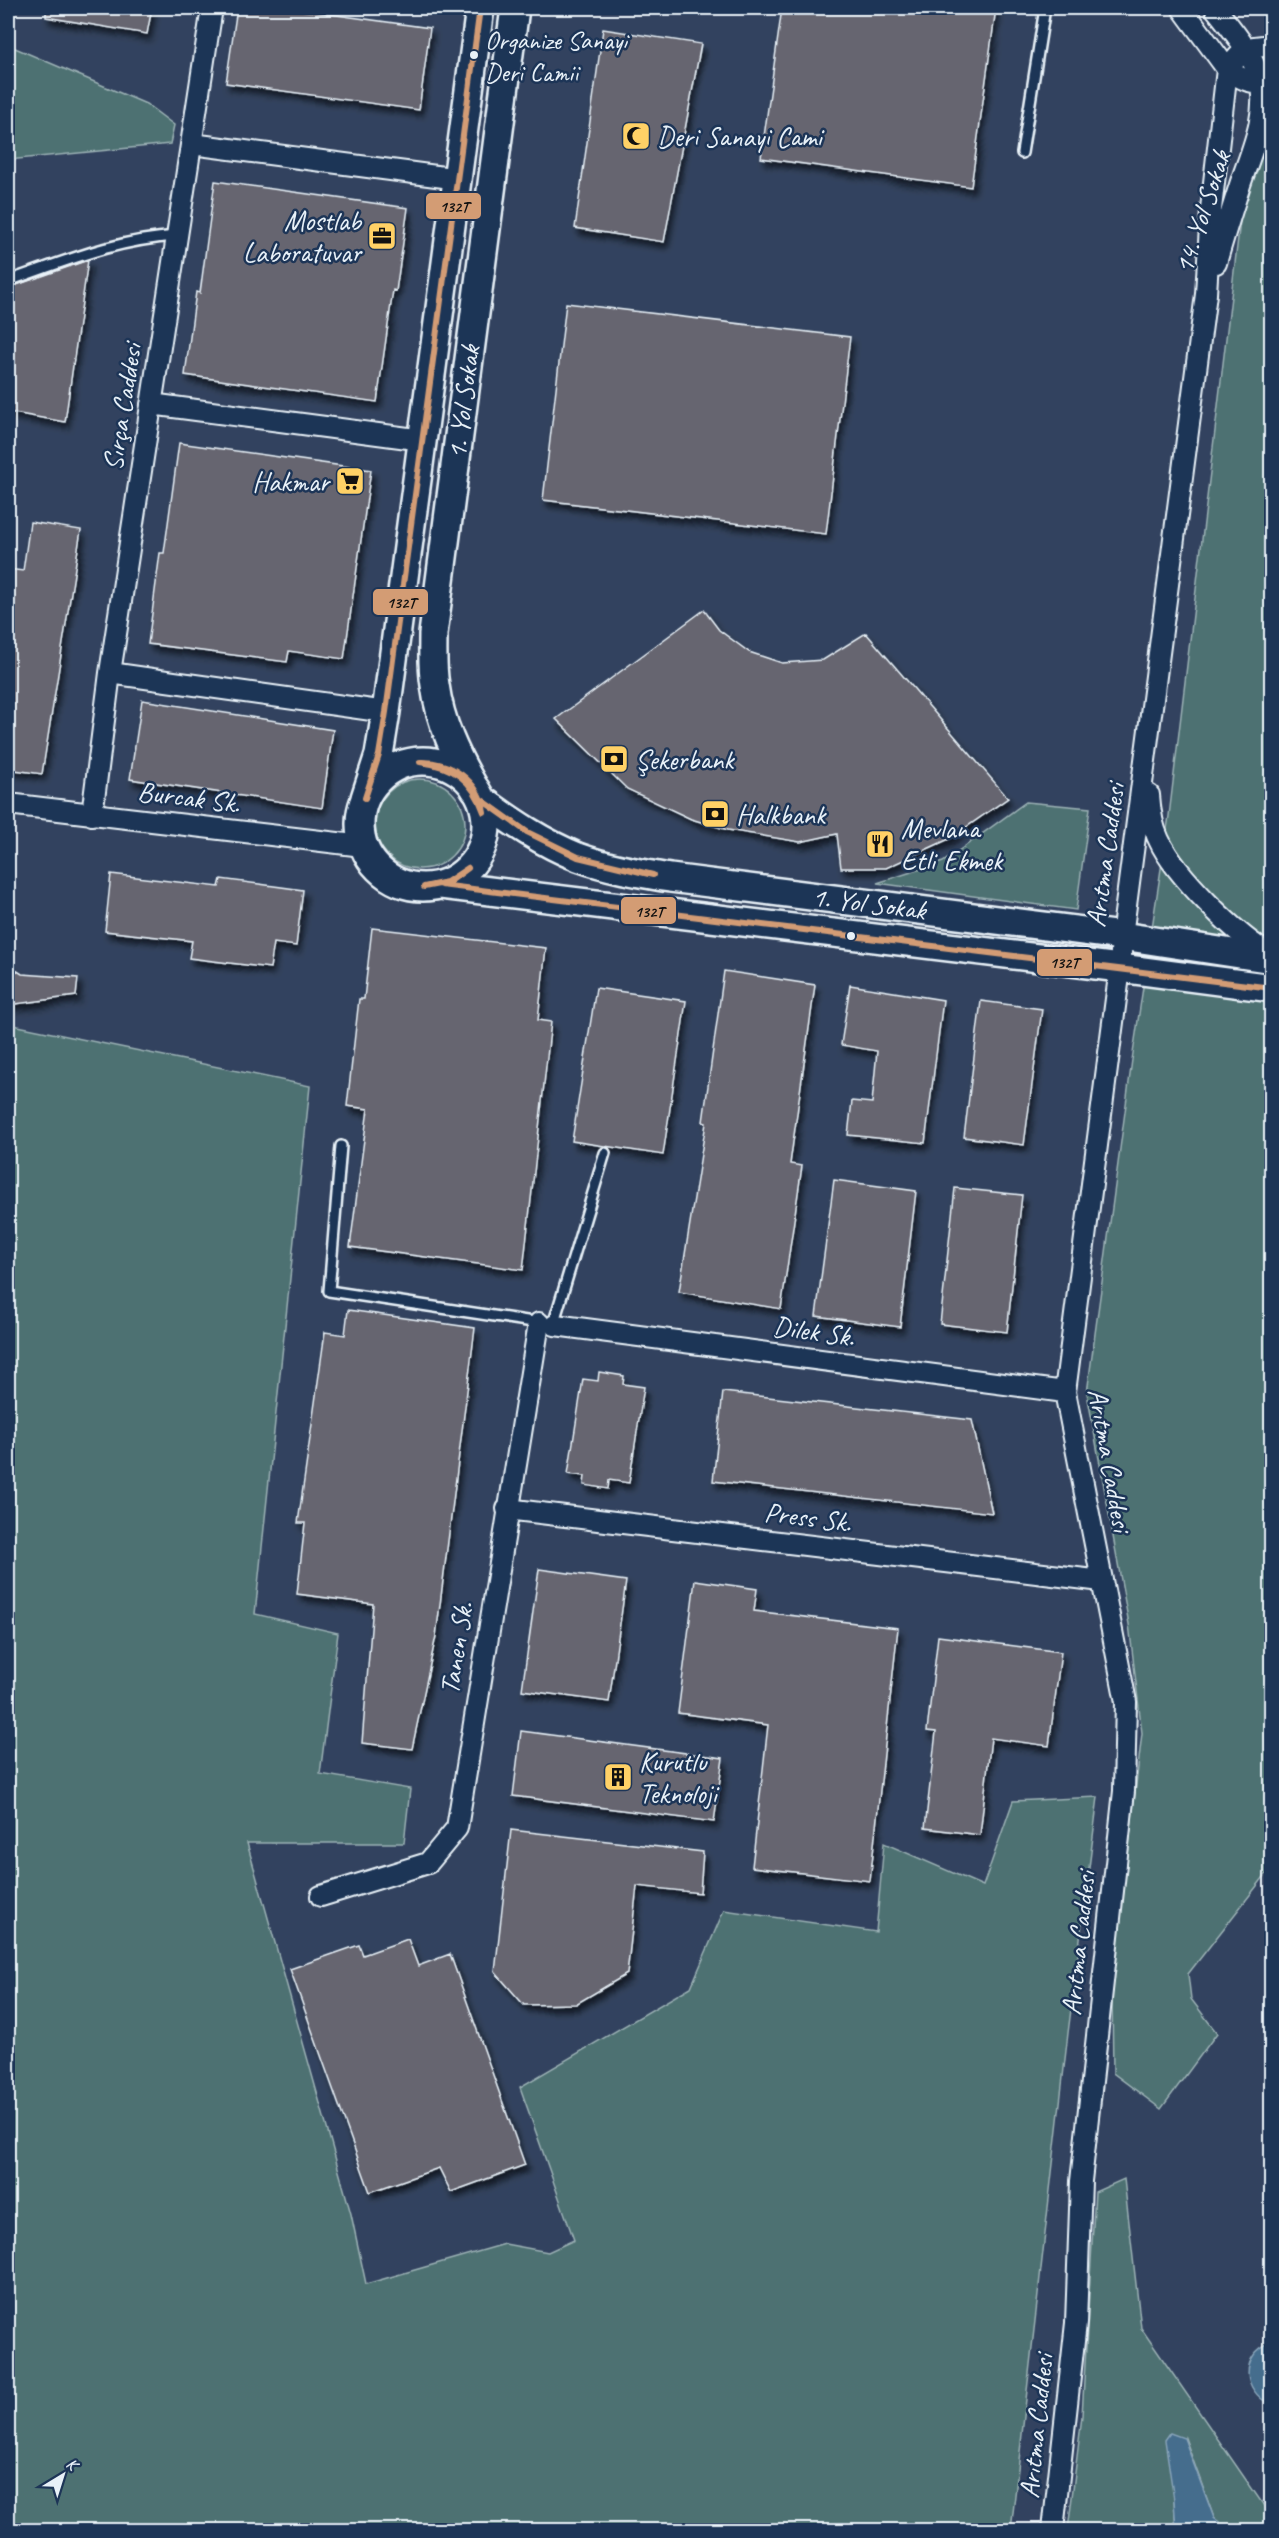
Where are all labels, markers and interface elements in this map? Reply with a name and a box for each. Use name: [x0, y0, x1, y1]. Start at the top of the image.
place label: Organize Sanayi Deri Camii: [485, 24, 630, 89]
marker: Organize Sanayi Deri Camii: [468, 49, 480, 61]
place label: Deri Sanayi Cami: [657, 119, 826, 154]
mosque icon: Deri Sanayi Cami: [620, 120, 652, 152]
street label: 14. Yol Sokak: [1166, 145, 1239, 278]
line badge: 132T: [425, 192, 482, 220]
text: 132T: [440, 197, 472, 217]
place label: Mostlab Laboratuvar: [243, 203, 363, 270]
office icon: Mostlab Laboratuvar: [366, 220, 398, 252]
street label: Sırça Caddesi: [95, 337, 150, 473]
street label: 1. Yol Sokak: [439, 341, 488, 461]
place label: Hakmar: [252, 464, 331, 499]
supermarket icon: Hakmar: [334, 465, 366, 497]
line badge: 132T: [372, 588, 429, 616]
text: 132T: [387, 593, 419, 613]
place label: Şekerbank: [635, 742, 735, 777]
bank icon: Şekerbank: [598, 743, 630, 775]
street label: Burcak Sk.: [136, 773, 243, 821]
street label: Arıtma Caddesi: [1078, 777, 1133, 929]
place label: Halkbank: [736, 797, 827, 832]
bank icon: Halkbank: [699, 798, 731, 830]
place label: Mevlana Etli Ekmek: [901, 811, 1004, 878]
restaurant icon: Mevlana Etli Ekmek: [864, 828, 896, 860]
street label: 1. Yol Sokak: [810, 879, 930, 928]
line badge: 132T: [620, 896, 677, 925]
text: 132T: [635, 902, 667, 922]
unlabelled marker: [845, 930, 857, 942]
line badge: 132T: [1036, 948, 1093, 977]
text: 132T: [1050, 953, 1082, 973]
street label: Dilek Sk.: [771, 1308, 858, 1354]
street label: Arıtma Caddesi: [1080, 1386, 1140, 1538]
street label: Press Sk.: [762, 1494, 854, 1540]
street label: Tanen Sk.: [431, 1599, 481, 1697]
place label: Kurutlu Teknoloji: [639, 1744, 720, 1811]
building icon: Kurutlu Teknoloji: [602, 1761, 634, 1793]
street label: Arıtma Caddesi: [1053, 1865, 1103, 2017]
street label: Arıtma Caddesi: [1011, 2348, 1061, 2500]
north arrow: [33, 2445, 93, 2505]
text: K: [62, 2454, 84, 2477]

